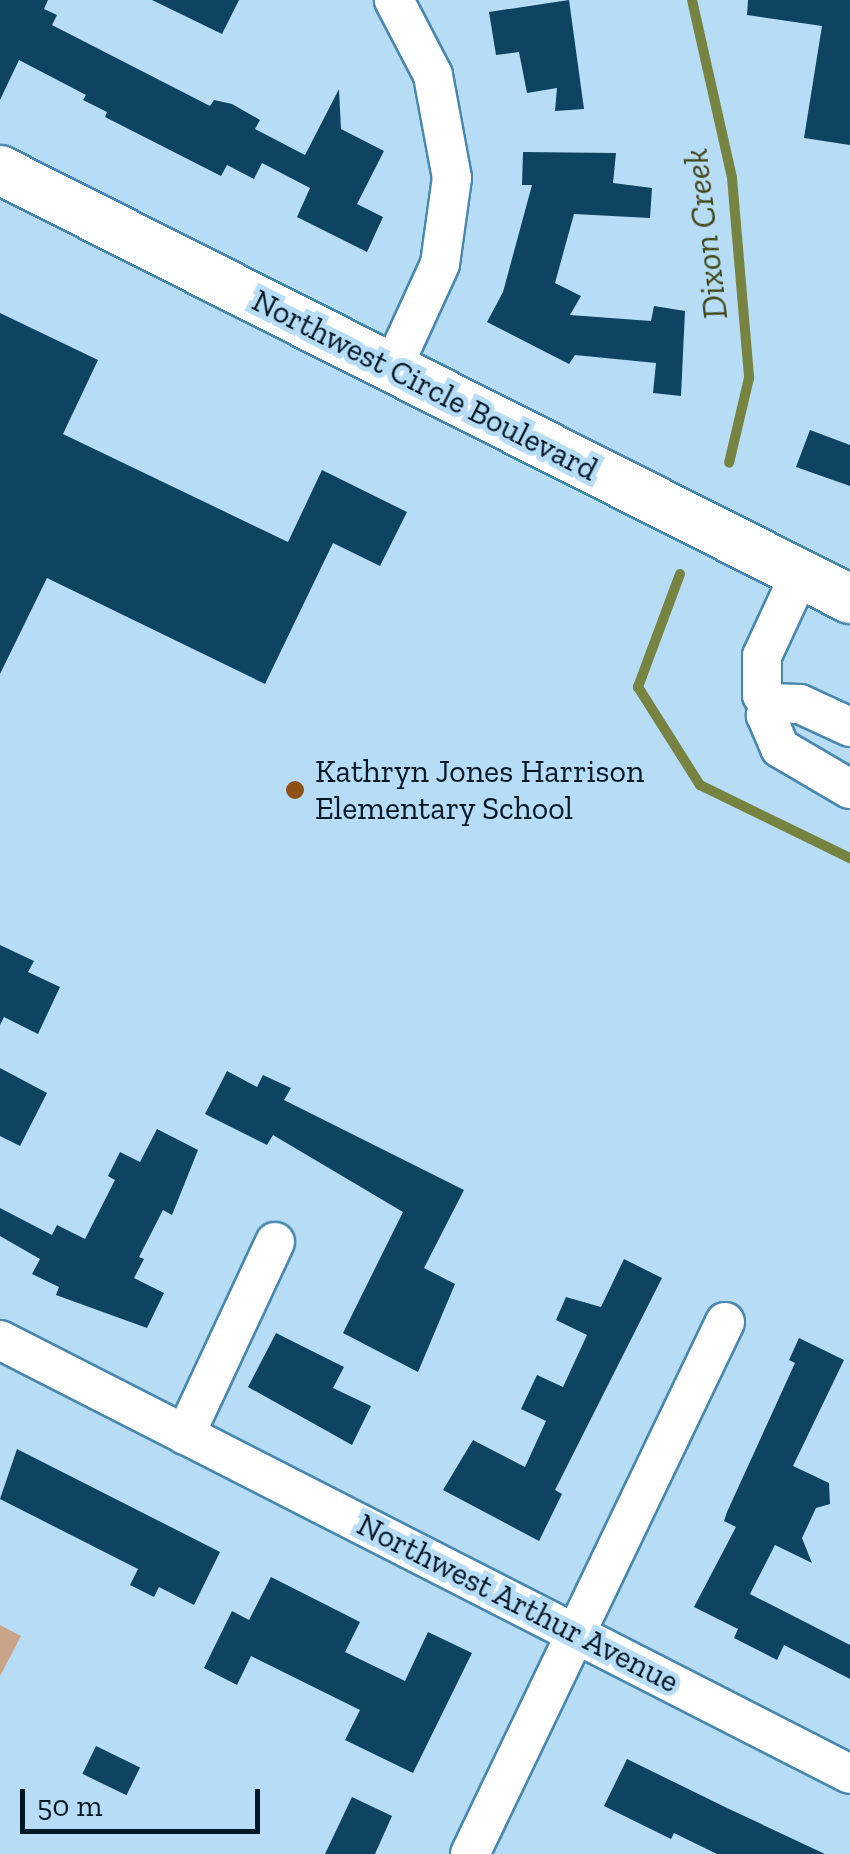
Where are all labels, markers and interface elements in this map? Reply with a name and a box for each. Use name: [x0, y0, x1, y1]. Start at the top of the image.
water label: Dixon Creek: [674, 146, 736, 322]
street label: Northwest Circle Boulevard: [246, 281, 604, 489]
place label: Kathryn Jones Harrison Elementary School: [315, 753, 645, 828]
marker: Kathryn Jones Harrison Elementary School: [284, 779, 306, 801]
street label: Northwest Arthur Avenue: [350, 1505, 686, 1701]
scale bar: [25, 1769, 265, 1831]
text: 50 m: [37, 1788, 102, 1824]

